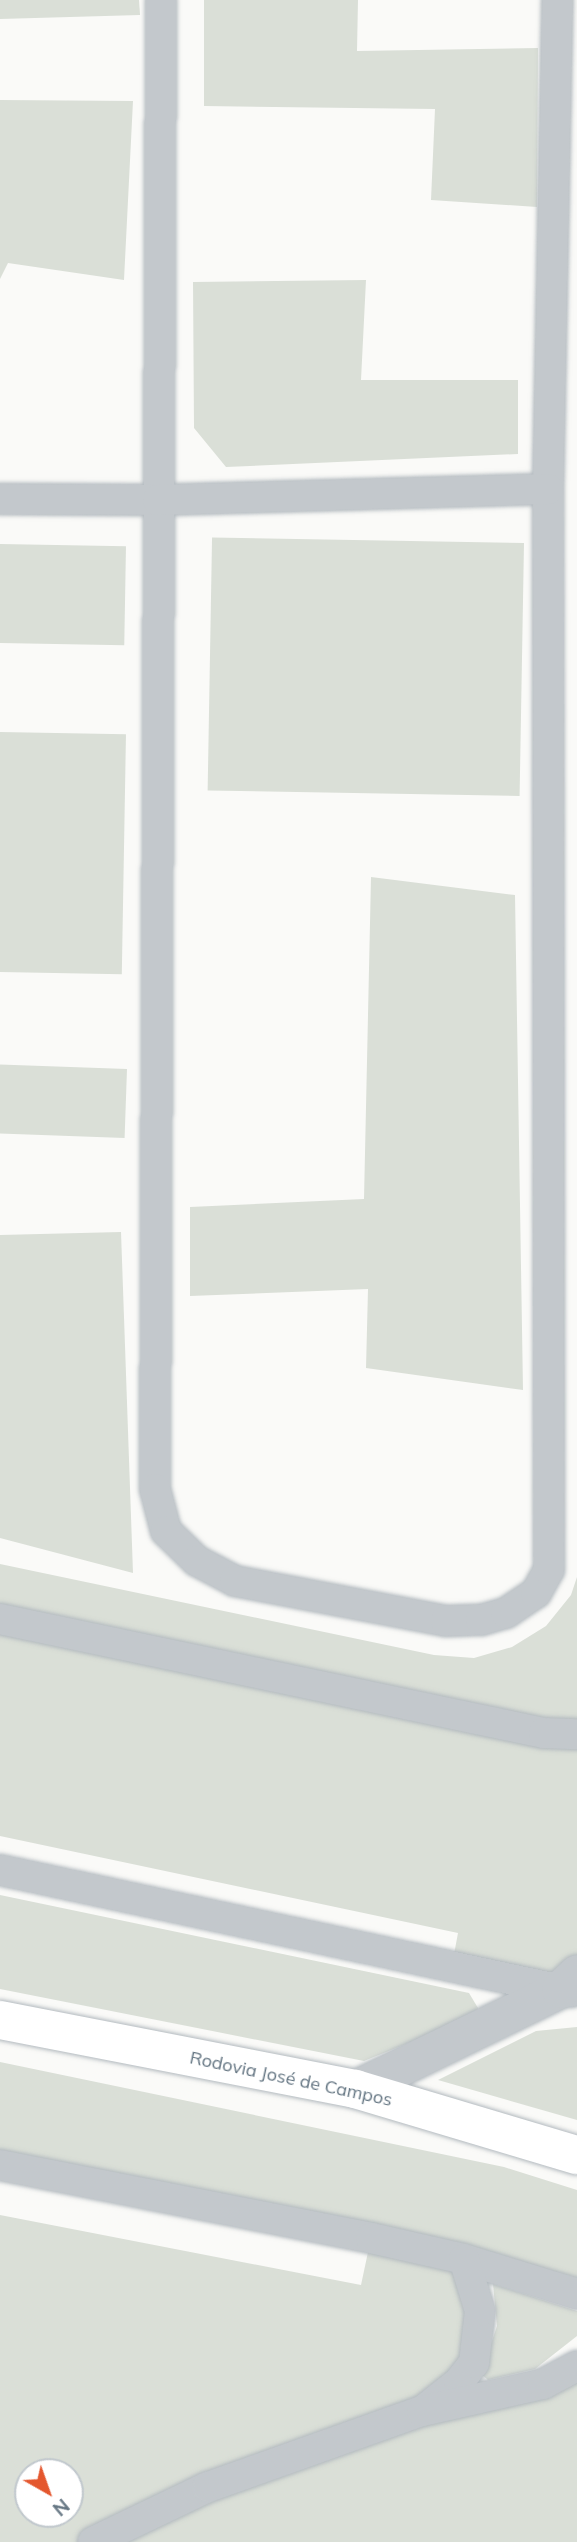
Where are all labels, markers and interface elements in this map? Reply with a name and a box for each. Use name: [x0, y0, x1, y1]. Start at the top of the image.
street label: Rodovia José de Campos: [188, 2047, 394, 2111]
north arrow: [14, 2458, 84, 2528]
text: N: [48, 2494, 74, 2521]

